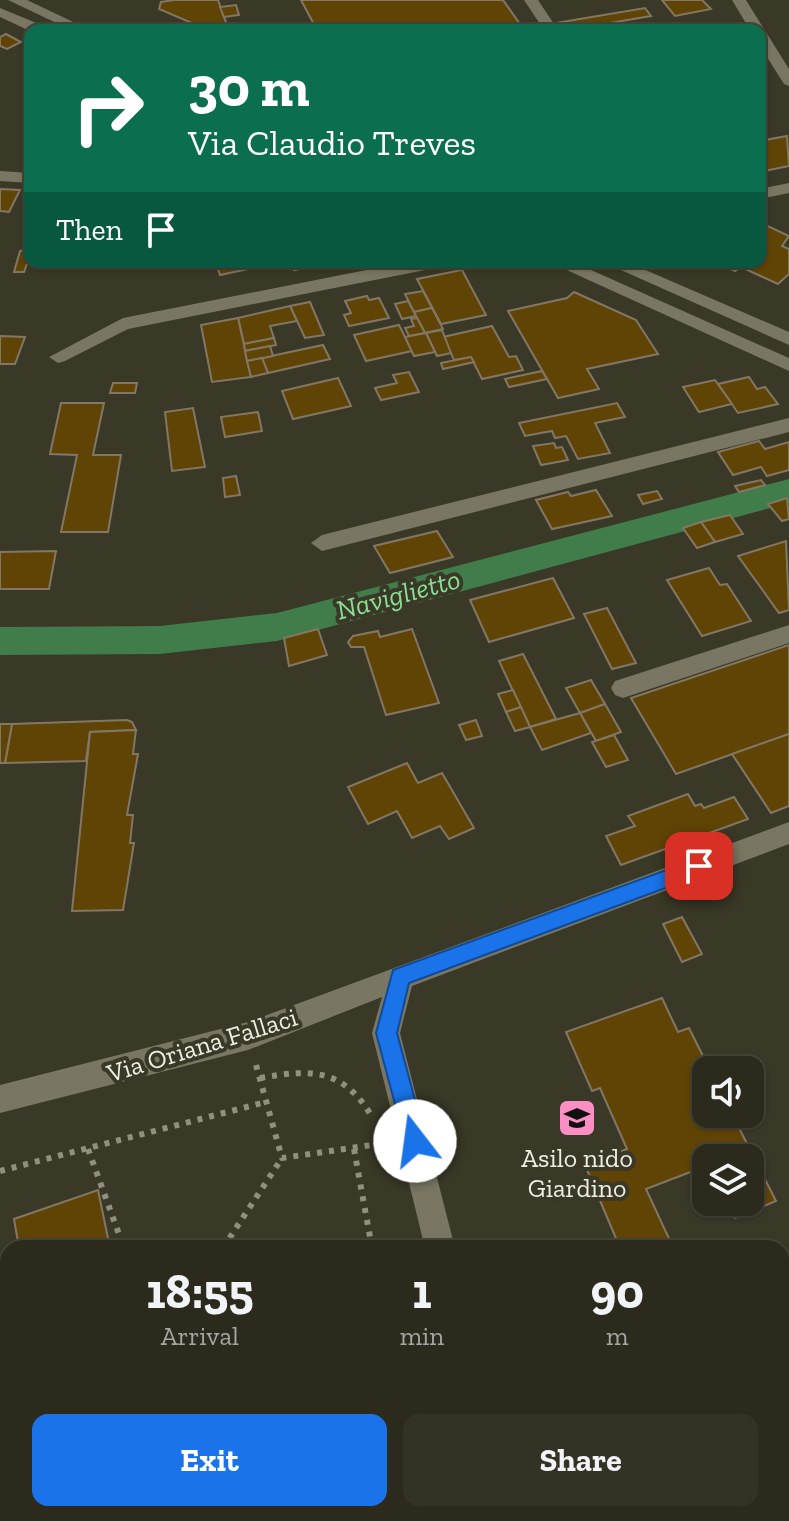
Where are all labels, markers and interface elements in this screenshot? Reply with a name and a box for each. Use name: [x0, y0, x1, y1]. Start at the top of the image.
text: 30 m: [188, 53, 310, 120]
icon: right: [56, 56, 160, 160]
text: Via Claudio Treves: [188, 121, 476, 164]
icon: arrive: [139, 208, 183, 252]
text: Then: [56, 212, 123, 248]
water label: Naviglietto: [333, 562, 464, 627]
pin: [665, 832, 733, 900]
icon: arrive: [677, 844, 721, 888]
street label: Via Oriana Fallaci: [102, 1001, 301, 1089]
map controls: [692, 1056, 764, 1216]
button: sound: [692, 1056, 764, 1128]
school or university icon: Asilo nido Giardino: [556, 1097, 598, 1139]
position arrow: [373, 1099, 457, 1183]
place label: Asilo nido Giardino: [521, 1142, 633, 1204]
button: layers: [692, 1144, 764, 1216]
text: 18:55: [146, 1263, 253, 1320]
text: 1: [412, 1263, 432, 1320]
text: 90: [590, 1263, 644, 1320]
text: Arrival: [161, 1320, 239, 1352]
text: min: [400, 1320, 444, 1352]
text: m: [606, 1320, 628, 1352]
button: Exit: [32, 1414, 387, 1506]
button: Share: [403, 1414, 758, 1506]

